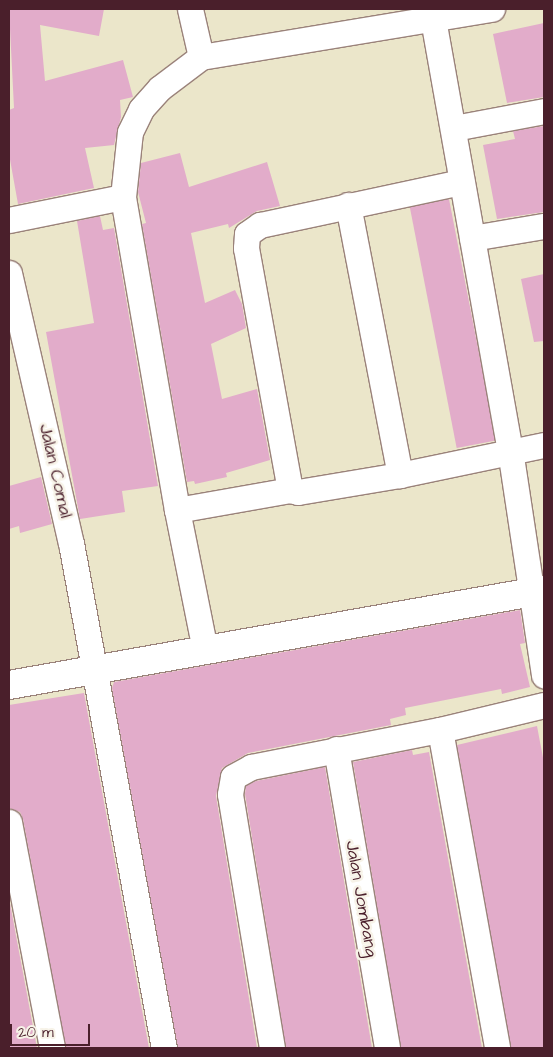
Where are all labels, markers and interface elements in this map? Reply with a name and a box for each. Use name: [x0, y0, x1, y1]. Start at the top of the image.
street label: Jalan Comal: [34, 422, 76, 520]
street label: Jalan Jombang: [340, 839, 382, 959]
scale bar: [12, 1014, 92, 1046]
text: 20 m: [18, 1022, 54, 1043]

